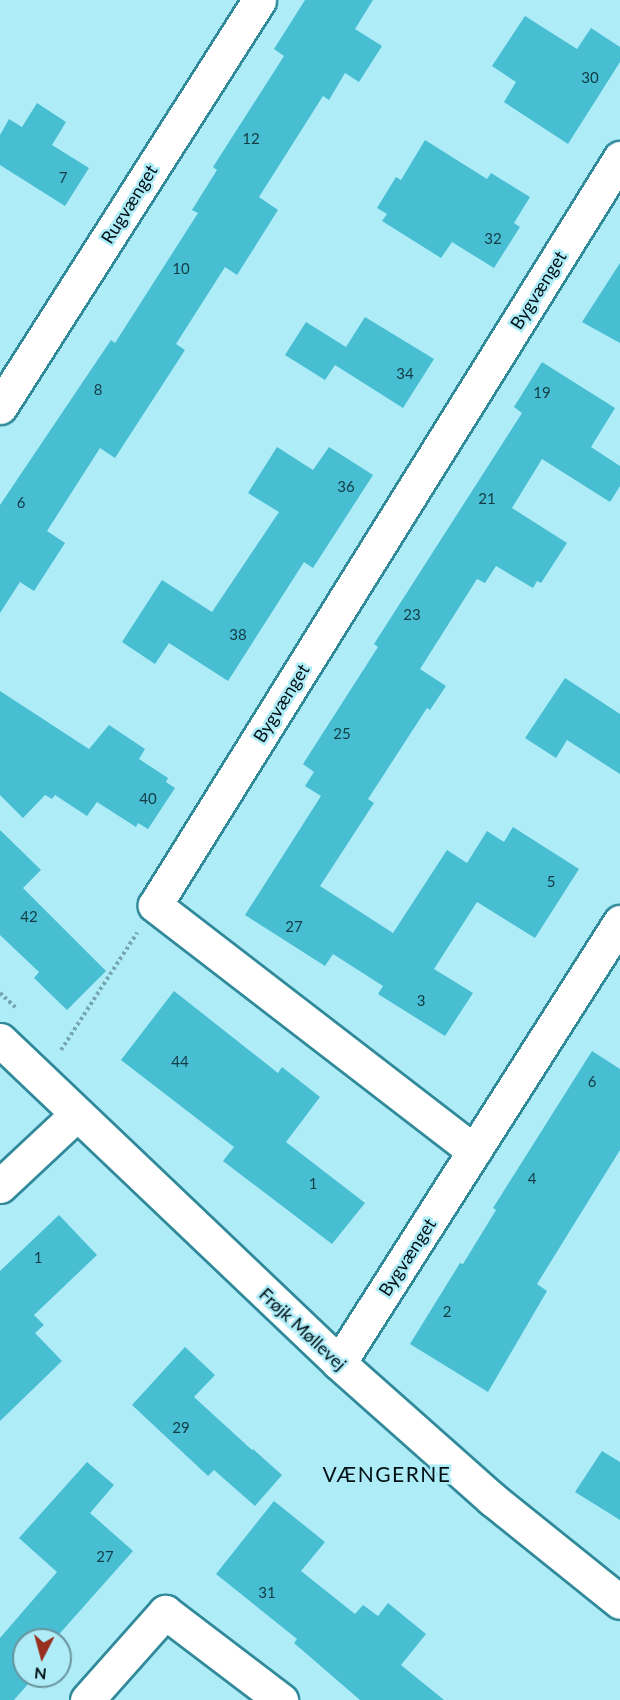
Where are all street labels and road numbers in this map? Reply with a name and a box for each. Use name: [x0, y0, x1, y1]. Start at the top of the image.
street label: Rugvænget: [96, 161, 162, 247]
street label: Bygvænget: [505, 247, 571, 333]
street label: Bygvænget: [248, 660, 314, 746]
street label: Bygvænget: [374, 1214, 440, 1300]
street label: Frøjk Møllevej: [255, 1283, 351, 1375]

